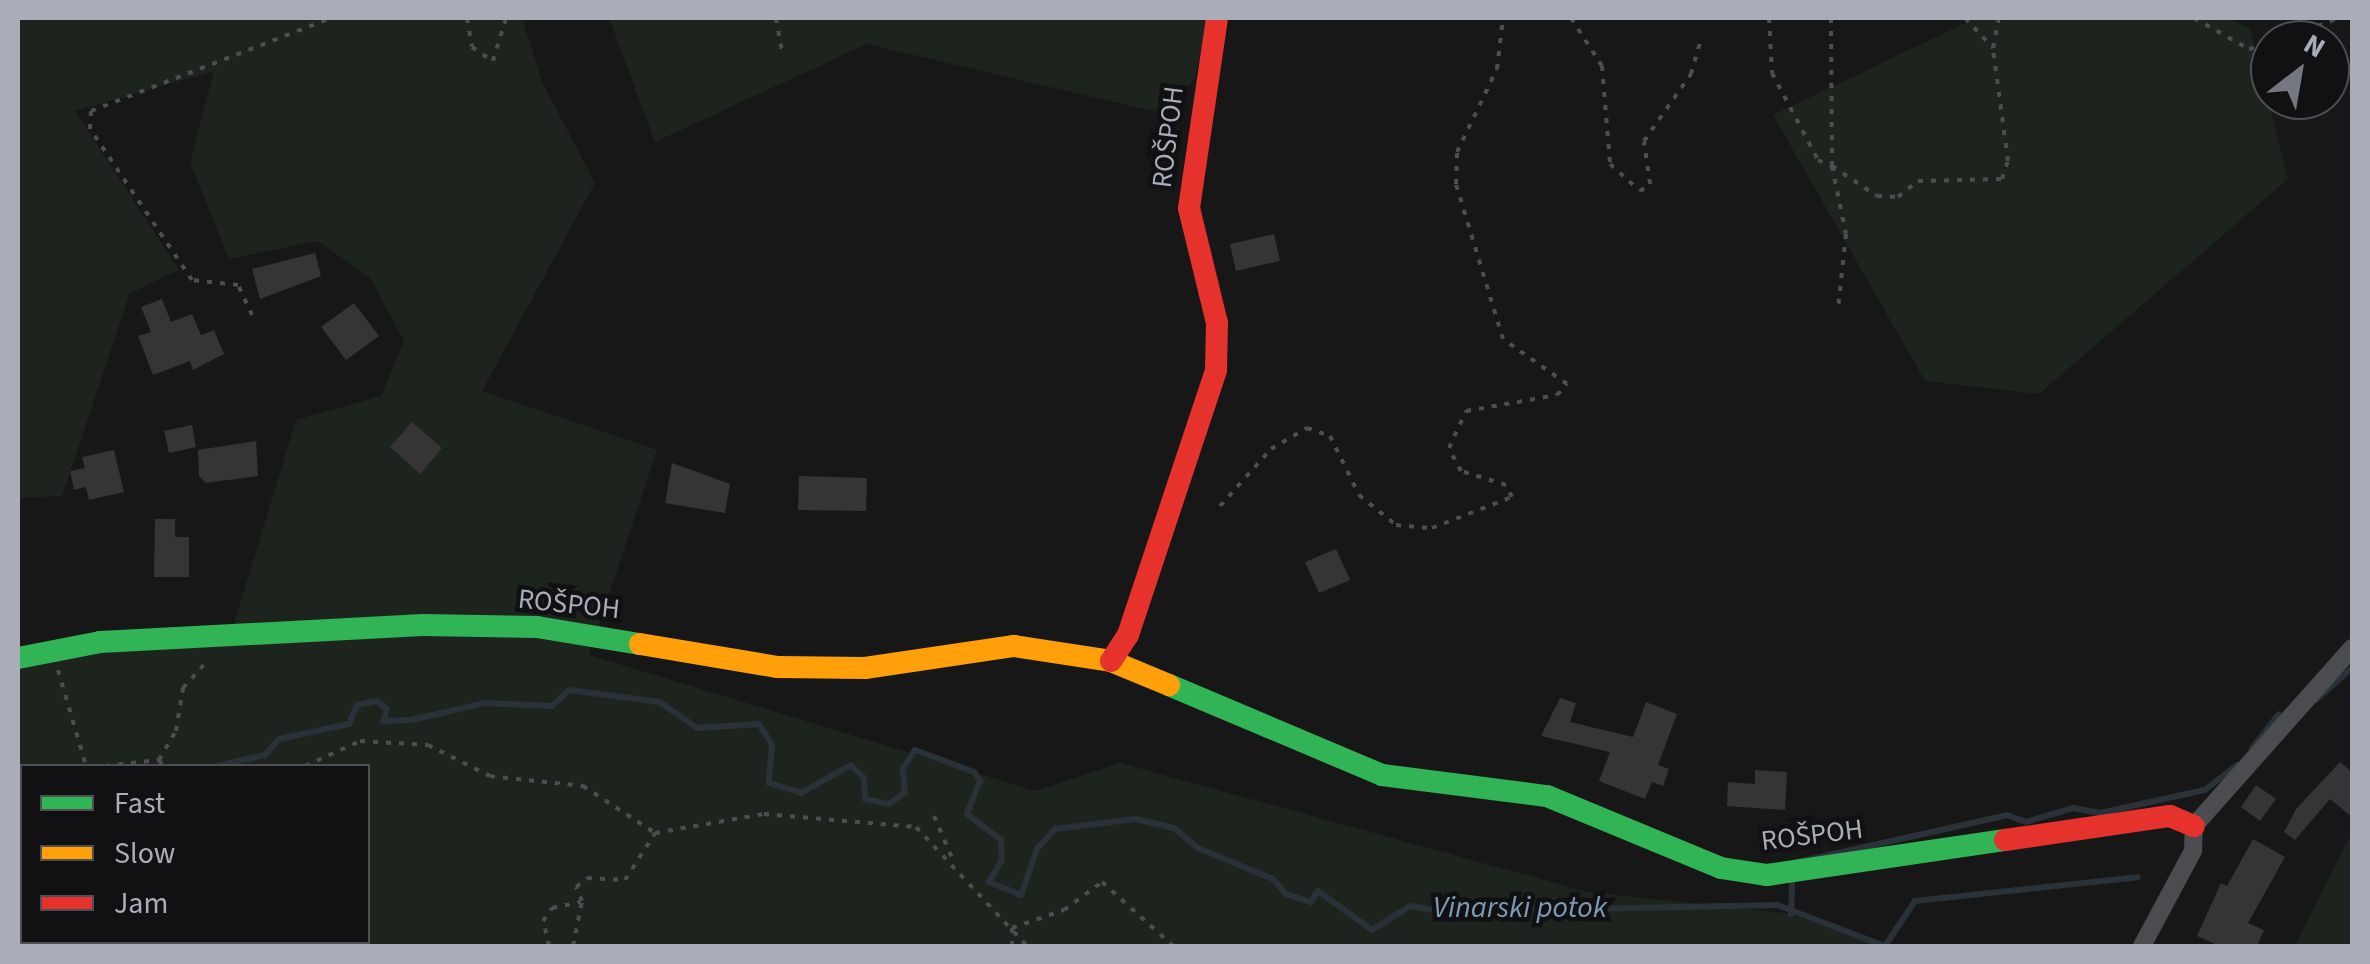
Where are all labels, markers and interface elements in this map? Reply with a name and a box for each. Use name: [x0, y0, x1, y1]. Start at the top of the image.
north arrow: [2250, 20, 2350, 120]
text: N: [2296, 24, 2333, 68]
street label: ROŠPOH: [1145, 84, 1191, 190]
street label: ROŠPOH: [516, 582, 622, 626]
legend: [20, 764, 370, 944]
text: Fast: [114, 782, 165, 825]
street label: ROŠPOH: [1759, 812, 1865, 858]
text: Slow: [114, 832, 175, 875]
text: Jam: [114, 882, 168, 925]
water label: Vinarski potok: [1433, 890, 1607, 926]

